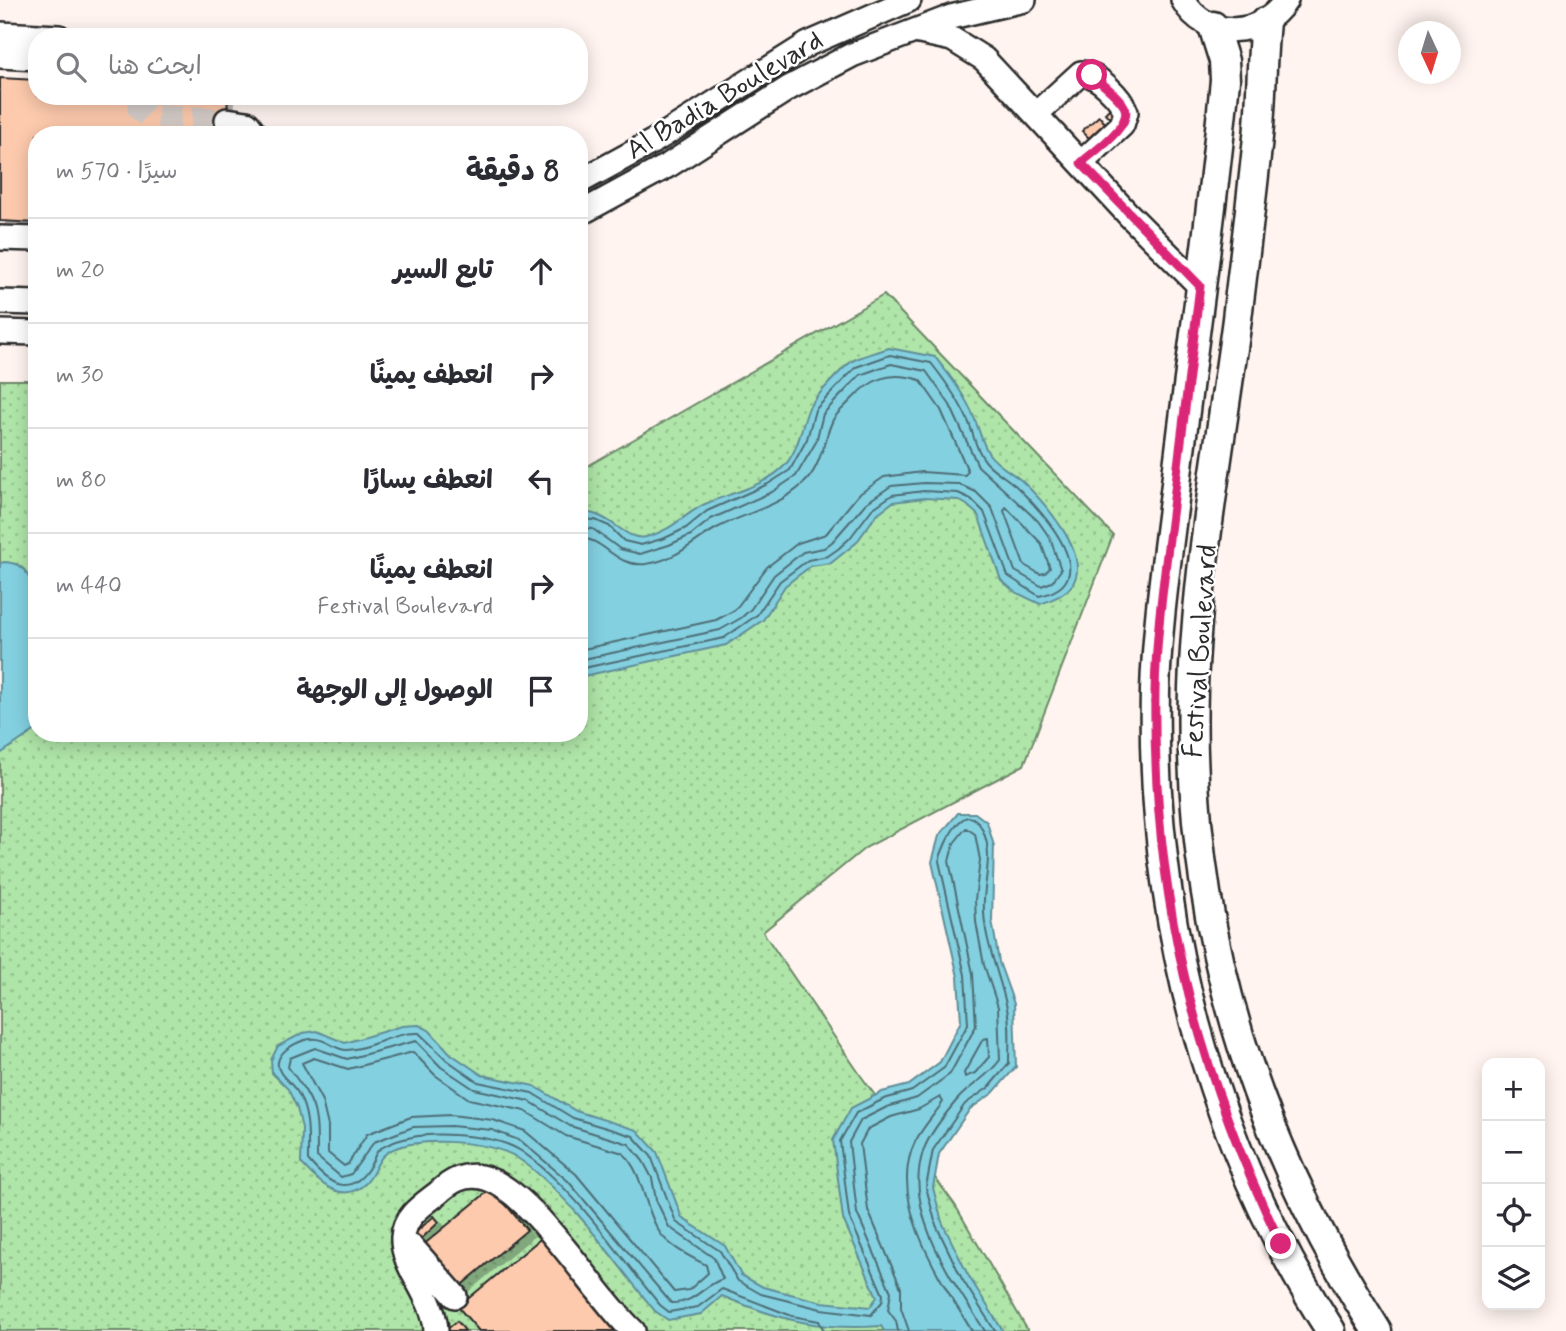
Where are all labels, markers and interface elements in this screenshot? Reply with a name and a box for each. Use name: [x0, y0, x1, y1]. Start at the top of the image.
north arrow: [1398, 21, 1461, 84]
street label: Al Badia Boulevard: [620, 23, 830, 169]
search box: [28, 28, 588, 105]
icon: search: [52, 48, 90, 86]
text: ابحث هنا: [108, 50, 202, 84]
route start: [1076, 59, 1107, 90]
text: 8 دقيقة: [466, 152, 560, 191]
text: سيرًا · 570 m: [56, 157, 177, 187]
icon: ahead: [522, 252, 560, 290]
text: تابع السير: [393, 254, 493, 288]
text: 20 m: [56, 256, 105, 286]
icon: right: [522, 357, 560, 395]
text: انعطف يمينًا: [370, 359, 493, 393]
text: 30 m: [56, 361, 104, 391]
icon: left: [522, 462, 560, 500]
text: انعطف يسارًا: [363, 464, 493, 498]
text: 80 m: [56, 466, 107, 496]
street label: Festival Boulevard: [1175, 543, 1227, 759]
text: انعطف يمينًا: [370, 554, 493, 588]
icon: right: [522, 567, 560, 605]
text: 440 m: [56, 571, 122, 601]
text: Festival Boulevard: [317, 592, 493, 622]
icon: arrive: [522, 672, 560, 710]
text: الوصول إلى الوجهة: [296, 674, 493, 708]
map controls: [1482, 1058, 1545, 1310]
button: +: [1482, 1058, 1545, 1121]
button: −: [1482, 1121, 1545, 1184]
button: locate: [1482, 1184, 1545, 1247]
route end: [1265, 1228, 1296, 1259]
button: layers: [1482, 1247, 1545, 1310]

